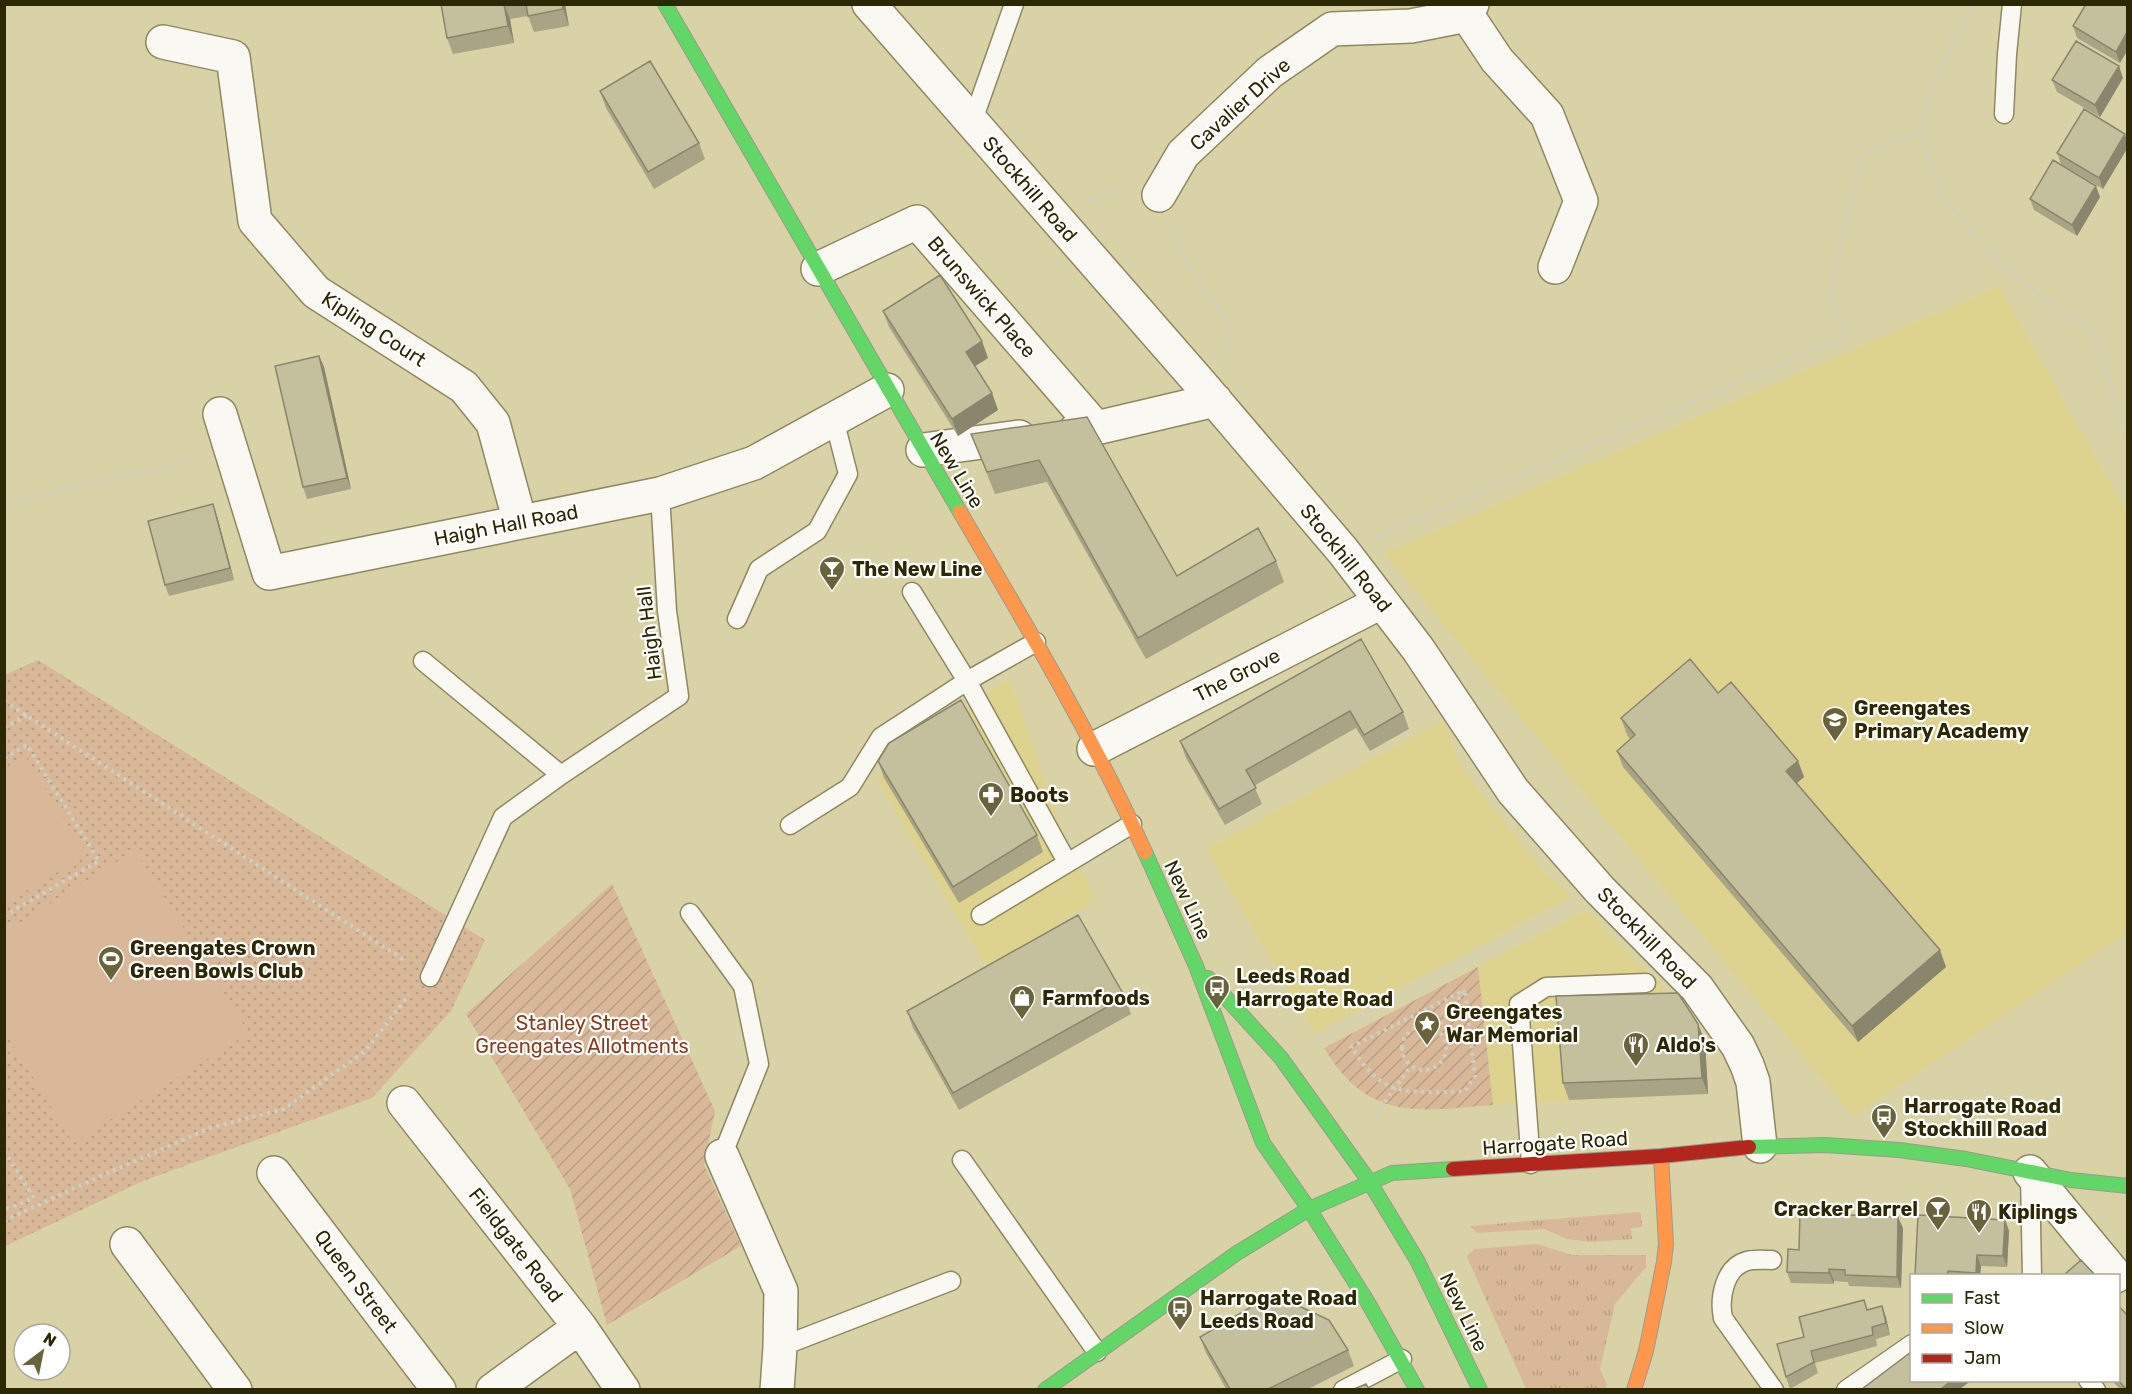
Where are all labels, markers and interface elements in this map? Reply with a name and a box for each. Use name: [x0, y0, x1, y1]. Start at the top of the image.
street label: Cavalier Drive: [1185, 53, 1295, 155]
street label: Stockhill Road: [978, 131, 1082, 247]
street label: Brunswick Place: [923, 231, 1041, 363]
street label: Kipling Court: [317, 286, 431, 372]
street label: New Line: [925, 428, 989, 512]
street label: Haigh Hall Road: [432, 499, 580, 551]
street label: Stockhill Road: [1295, 499, 1397, 617]
bar icon: The New Line: [817, 554, 847, 592]
place label: The New Line: [852, 557, 982, 581]
street label: Haigh Hall: [631, 585, 667, 681]
street label: The Grove: [1190, 643, 1284, 707]
place label: Greengates Primary Academy: [1854, 696, 2029, 743]
school or university icon: Greengates Primary Academy: [1820, 705, 1850, 743]
pharmacy icon: Boots: [976, 780, 1006, 818]
place label: Boots: [1010, 783, 1069, 807]
street label: New Line: [1159, 857, 1217, 943]
street label: Stockhill Road: [1592, 882, 1702, 994]
place label: Greengates Crown Green Bowls Club: [130, 936, 316, 983]
sports icon: Greengates Crown Green Bowls Club: [96, 944, 126, 982]
place label: Leeds Road Harrogate Road: [1236, 964, 1393, 1011]
bus stop icon: Leeds Road Harrogate Road: [1202, 973, 1232, 1011]
shop icon: Farmfoods: [1007, 983, 1037, 1021]
place label: Farmfoods: [1042, 986, 1150, 1010]
place label: Greengates War Memorial: [1446, 1000, 1578, 1047]
place icon: Greengates War Memorial: [1412, 1009, 1442, 1047]
park label: Stanley Street Greengates Allotments: [475, 1011, 689, 1058]
restaurant icon: Aldo's: [1621, 1030, 1651, 1068]
place label: Aldo's: [1656, 1033, 1716, 1057]
place label: Harrogate Road Stockhill Road: [1904, 1094, 2061, 1141]
bus stop icon: Harrogate Road Stockhill Road: [1869, 1102, 1899, 1140]
street label: Harrogate Road: [1481, 1126, 1629, 1160]
street label: Fieldgate Road: [464, 1183, 568, 1307]
bar icon: Cracker Barrel: [1923, 1194, 1953, 1232]
place label: Cracker Barrel: [1774, 1197, 1918, 1221]
restaurant icon: Kiplings: [1964, 1197, 1994, 1235]
place label: Kiplings: [1998, 1200, 2078, 1224]
street label: Queen Street: [309, 1225, 403, 1337]
street label: New Line: [1435, 1269, 1493, 1355]
legend: [1910, 1274, 2120, 1382]
place label: Harrogate Road Leeds Road: [1200, 1286, 1357, 1333]
text: Fast: [1964, 1287, 2000, 1309]
bus stop icon: Harrogate Road Leeds Road: [1165, 1294, 1195, 1332]
text: Slow: [1964, 1317, 2004, 1339]
north arrow: [12, 1322, 72, 1382]
text: N: [40, 1329, 60, 1351]
text: Jam: [1964, 1347, 2001, 1369]

